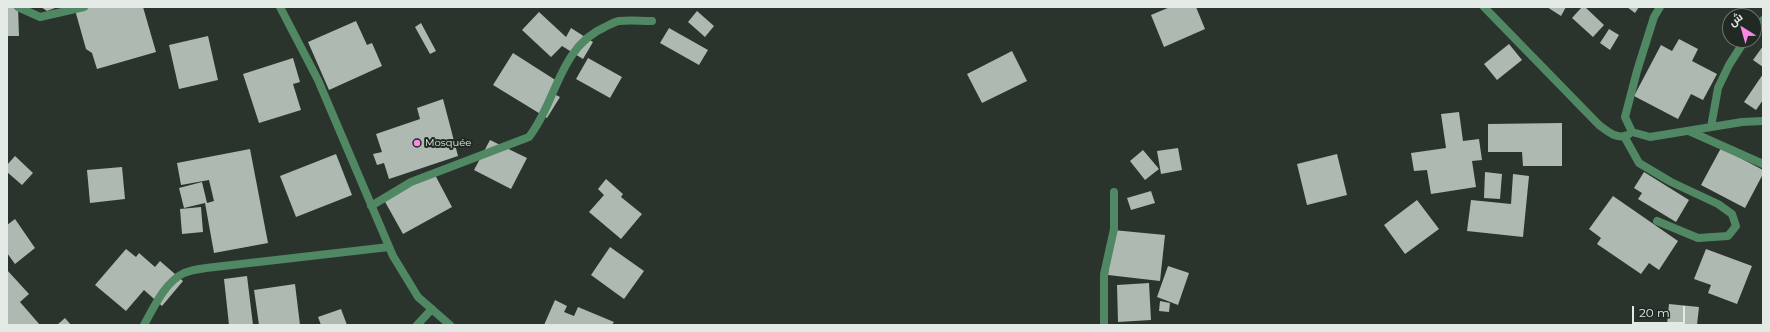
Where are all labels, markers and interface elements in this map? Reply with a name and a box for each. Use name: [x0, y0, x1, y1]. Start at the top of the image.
north arrow: [1722, 8, 1762, 48]
text: ش: [1726, 9, 1745, 29]
place label: Mosquée: [425, 137, 471, 149]
marker: Mosquée: [412, 138, 422, 148]
scale bar: [1634, 298, 1687, 324]
text: 20 m: [1639, 305, 1670, 320]

